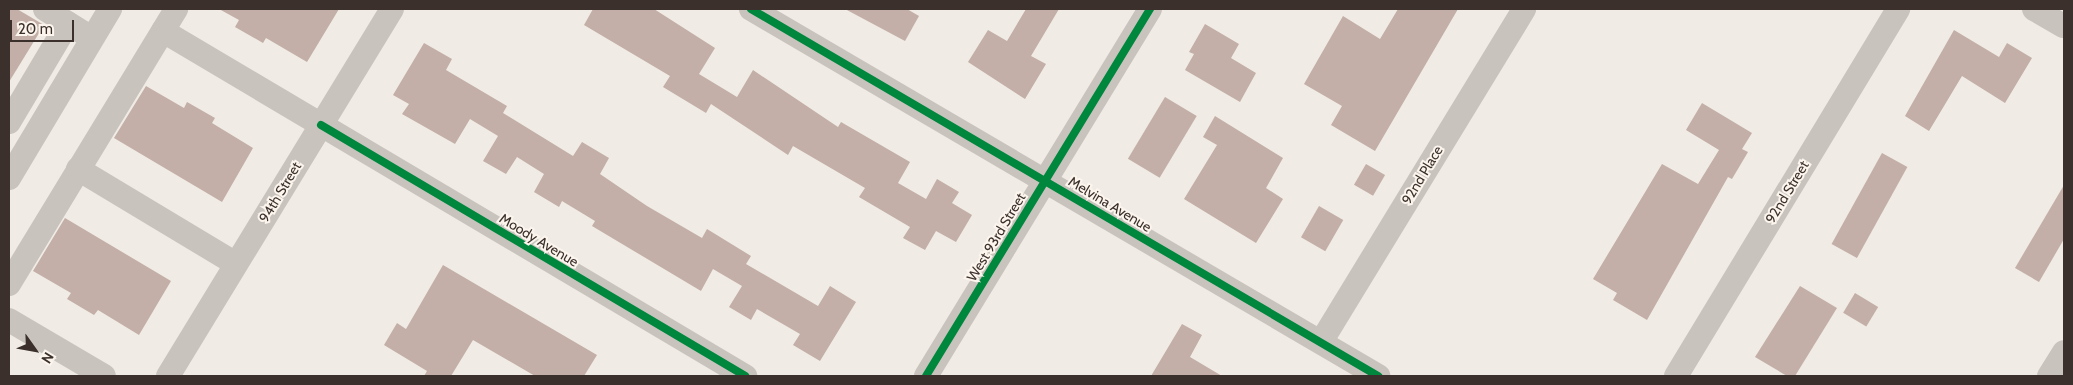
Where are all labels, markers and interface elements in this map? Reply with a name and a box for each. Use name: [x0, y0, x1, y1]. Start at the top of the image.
scale bar: [12, 10, 76, 42]
text: 20 m: [18, 20, 53, 38]
street label: 92nd Place: [1398, 143, 1446, 207]
street label: 92nd Street: [1762, 158, 1812, 226]
street label: 94th Street: [255, 159, 305, 225]
street label: Melvina Avenue: [1066, 173, 1154, 235]
street label: West 93rd Street: [963, 190, 1029, 284]
street label: Moody Avenue: [497, 210, 581, 270]
north arrow: [10, 325, 60, 375]
text: N: [37, 349, 58, 367]

